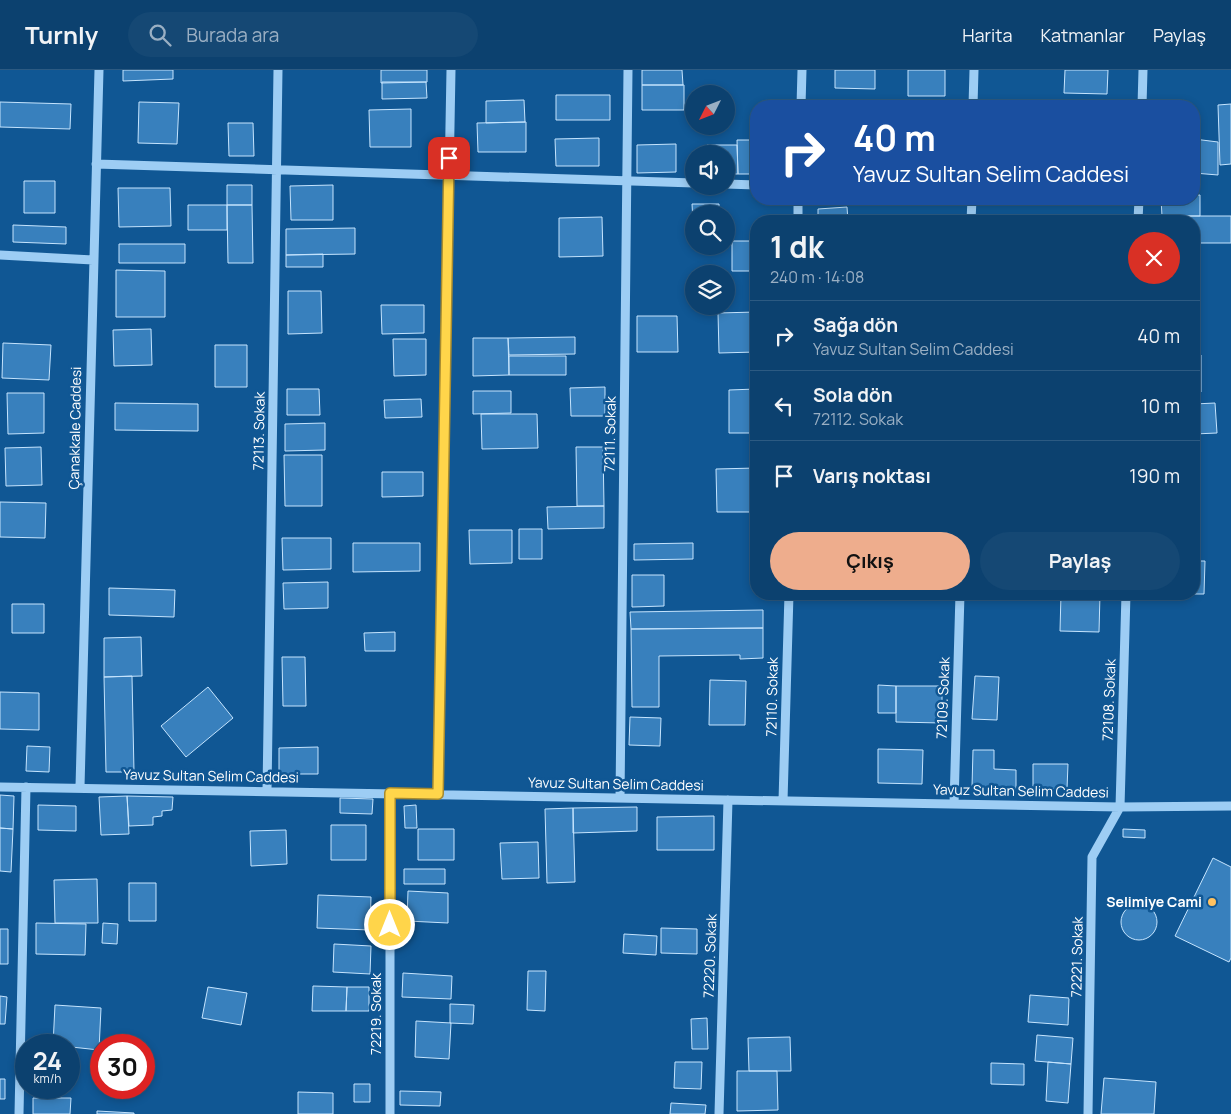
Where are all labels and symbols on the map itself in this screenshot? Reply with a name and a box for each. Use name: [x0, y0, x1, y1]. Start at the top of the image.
north arrow: [685, 85, 735, 135]
pin: [428, 137, 470, 179]
street label: Çanakkale Caddesi: [64, 366, 85, 490]
street label: 72113. Sokak: [248, 390, 269, 470]
street label: 72111. Sokak: [599, 395, 620, 472]
street label: 72109. Sokak: [932, 655, 953, 739]
street label: 72110. Sokak: [761, 656, 782, 737]
street label: 72108. Sokak: [1098, 658, 1119, 741]
street label: Yavuz Sultan Selim Caddesi: [123, 764, 299, 787]
street label: Yavuz Sultan Selim Caddesi: [528, 772, 704, 795]
street label: Yavuz Sultan Selim Caddesi: [933, 779, 1109, 802]
place label: Selimiye Cami: [1106, 892, 1202, 911]
marker: Selimiye Cami: [1206, 896, 1218, 908]
position arrow: [363, 898, 415, 950]
street label: 72220. Sokak: [699, 912, 721, 999]
street label: 72221. Sokak: [1066, 915, 1087, 998]
street label: 72219. Sokak: [366, 972, 385, 1055]
speed limit sign: 30: [90, 1034, 155, 1099]

